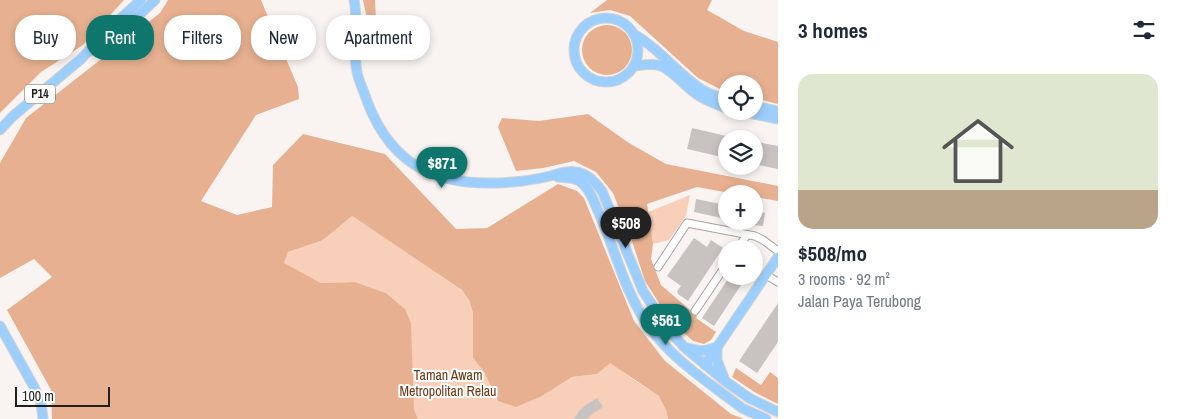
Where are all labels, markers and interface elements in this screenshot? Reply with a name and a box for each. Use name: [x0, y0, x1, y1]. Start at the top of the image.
chip: Buy: [15, 15, 76, 60]
chip: Rent: [86, 15, 154, 60]
chip: Filters: [164, 15, 241, 60]
chip: New: [251, 15, 316, 60]
chip: Apartment: [326, 15, 430, 60]
text: 3 homes: [798, 16, 868, 45]
icon: filters: [1130, 16, 1158, 44]
map controls: [718, 75, 763, 285]
button: locate: [718, 75, 763, 120]
road number: P14: [25, 85, 55, 104]
icon: home: [933, 106, 1023, 196]
button: layers: [718, 130, 763, 175]
pin: $871: [412, 146, 472, 189]
text: $871: [427, 152, 457, 174]
button: +: [718, 185, 763, 230]
pin: $508: [596, 206, 656, 249]
text: $508: [611, 212, 641, 234]
text: $508/mo: [798, 239, 867, 268]
button: −: [718, 240, 763, 285]
text: 3 rooms · 92 m²: [798, 268, 890, 290]
text: Jalan Paya Terubong: [798, 290, 921, 312]
pin: $561: [636, 304, 696, 346]
text: $561: [651, 309, 681, 331]
park label: Taman Awam Metropolitan Relau: [400, 366, 497, 400]
scale bar: [15, 384, 110, 407]
text: 100 m: [22, 387, 54, 405]

